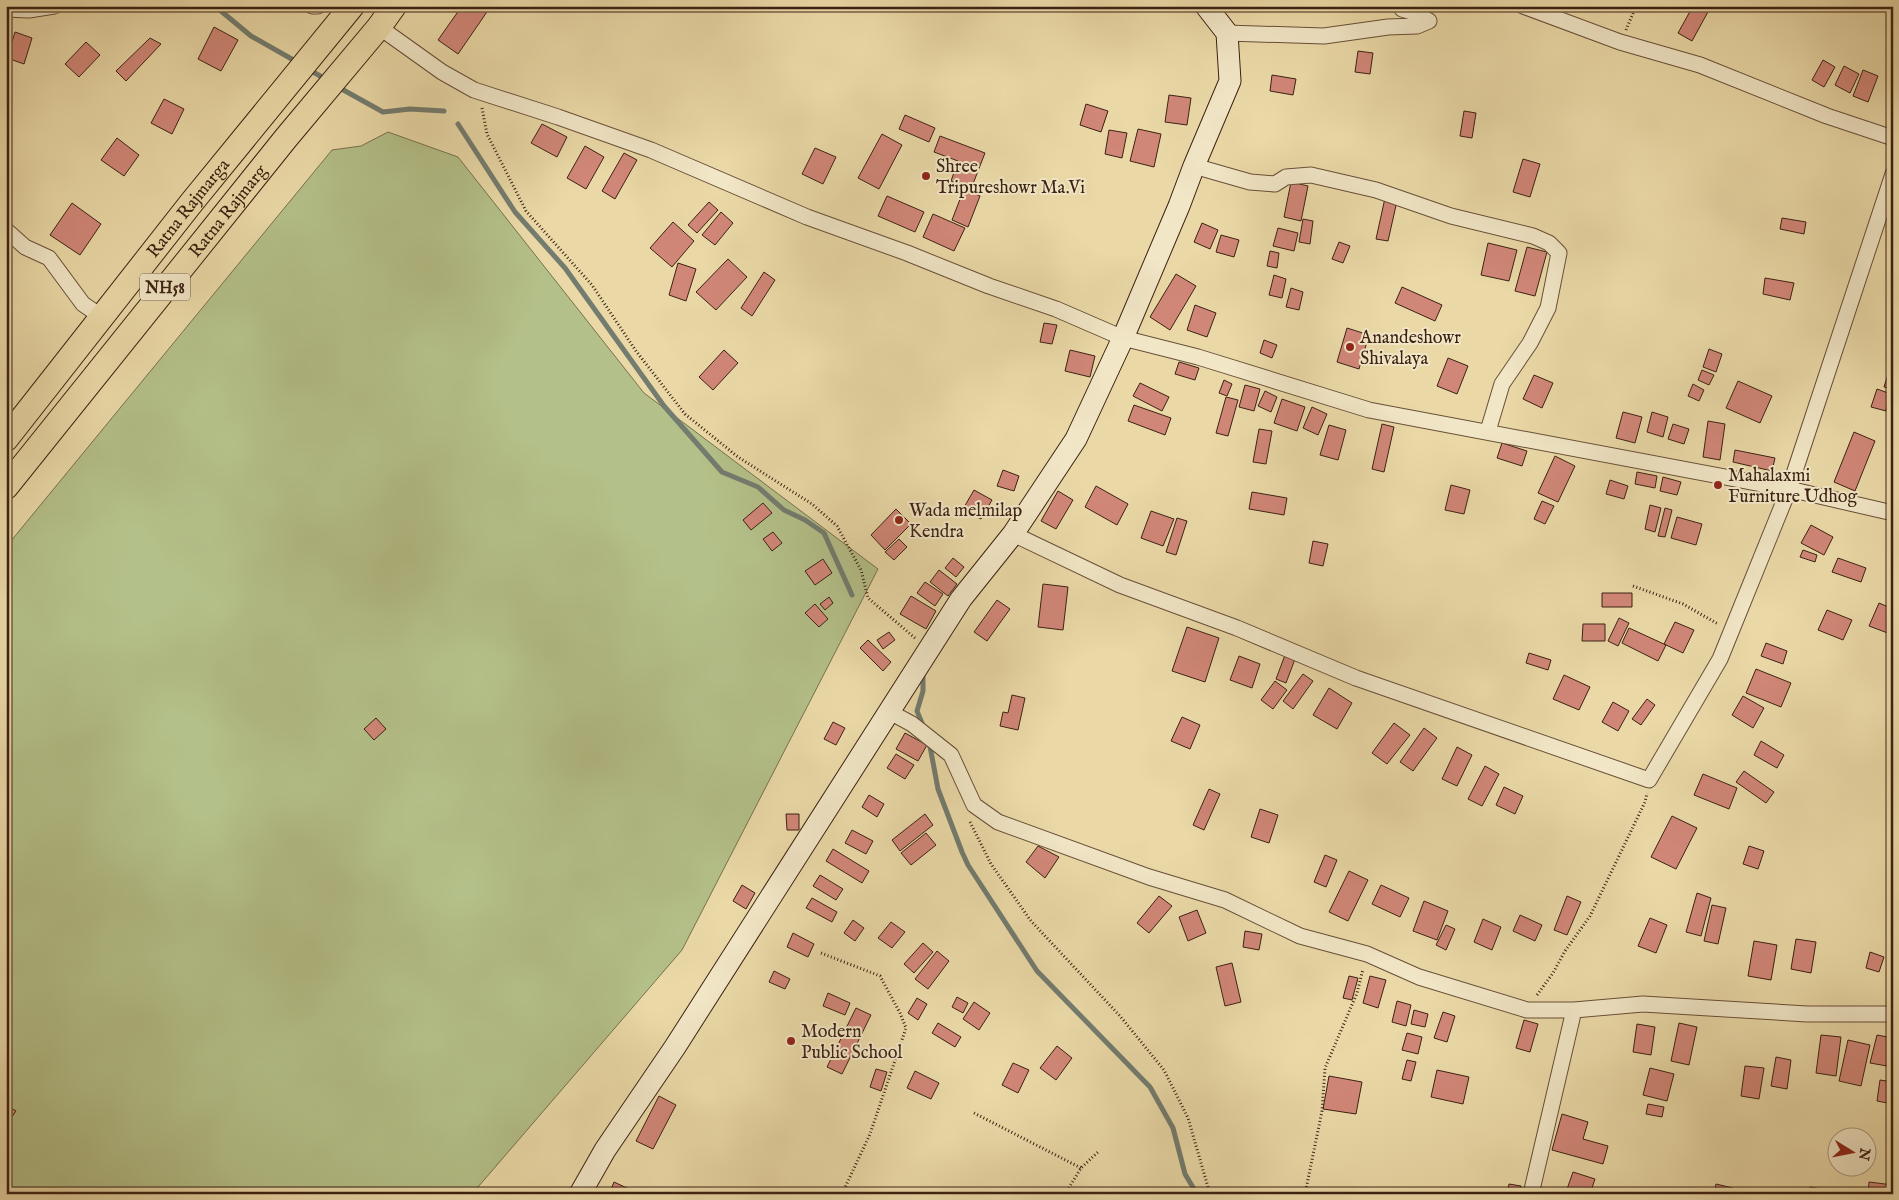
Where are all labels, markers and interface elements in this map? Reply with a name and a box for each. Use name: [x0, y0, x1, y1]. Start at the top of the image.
street label: Ratna Rajmarga: [142, 154, 234, 262]
place label: Shree Tripureshowr Ma.Vi: [936, 156, 1085, 200]
street label: Ratna Rajmarg: [183, 159, 271, 261]
marker: Shree Tripureshowr Ma.Vi: [920, 170, 932, 182]
road number: NH58: [140, 274, 190, 300]
place label: Anandeshowr Shivalaya: [1359, 327, 1461, 371]
marker: Anandeshowr Shivalaya: [1344, 341, 1356, 353]
place label: Mahalaxmi Furniture Udhog: [1728, 465, 1858, 509]
marker: Mahalaxmi Furniture Udhog: [1712, 479, 1724, 491]
place label: Wada melmilap Kendra: [909, 500, 1023, 544]
marker: Wada melmilap Kendra: [893, 514, 905, 526]
place label: Modern Public School: [801, 1021, 902, 1065]
marker: Modern Public School: [785, 1035, 797, 1047]
north arrow: [1826, 1128, 1876, 1178]
text: N: [1854, 1146, 1874, 1162]

